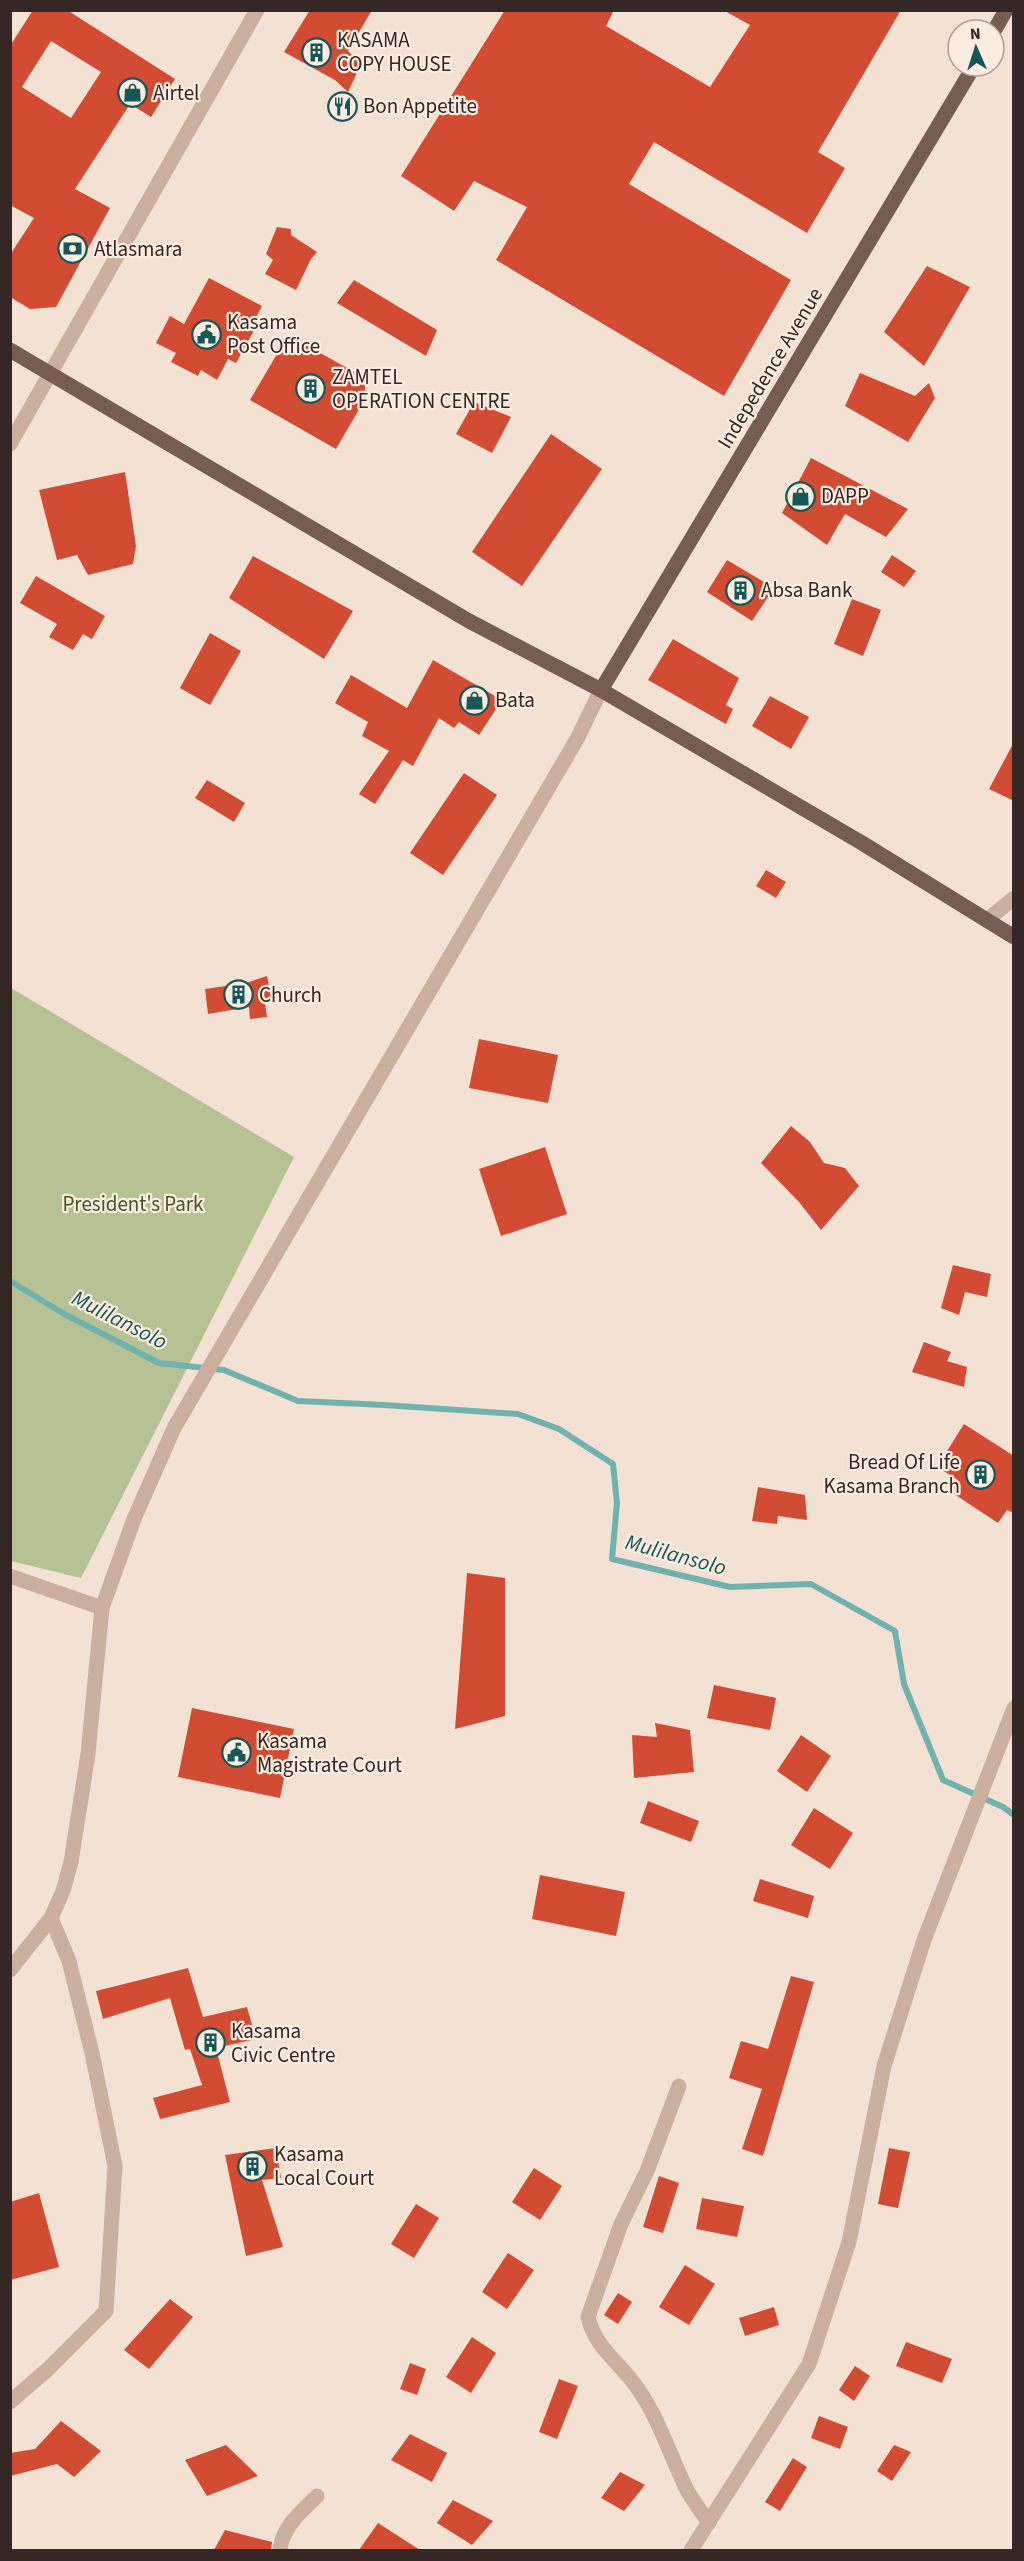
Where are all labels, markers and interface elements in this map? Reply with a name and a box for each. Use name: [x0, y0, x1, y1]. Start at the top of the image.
north arrow: [946, 18, 1006, 78]
text: N: [969, 23, 981, 45]
place label: KASAMA COPY HOUSE: [337, 25, 451, 79]
building icon: KASAMA COPY HOUSE: [300, 36, 332, 68]
shop icon: Airtel: [116, 77, 148, 109]
place label: Airtel: [153, 78, 199, 108]
restaurant icon: Bon Appetite: [326, 90, 358, 122]
place label: Bon Appetite: [363, 91, 477, 121]
bank icon: Atlasmara: [57, 233, 89, 265]
place label: Atlasmara: [94, 234, 182, 264]
street label: Indepedence Avenue: [710, 282, 830, 454]
place label: Kasama Post Office: [227, 307, 320, 361]
public building icon: Kasama Post Office: [190, 318, 222, 350]
place label: ZAMTEL OPERATION CENTRE: [332, 362, 510, 416]
building icon: ZAMTEL OPERATION CENTRE: [295, 373, 327, 405]
shop icon: DAPP: [784, 480, 816, 512]
place label: DAPP: [821, 481, 869, 511]
building icon: Absa Bank: [724, 574, 756, 606]
place label: Absa Bank: [761, 575, 853, 605]
shop icon: Bata: [458, 684, 490, 716]
place label: Bata: [495, 685, 535, 715]
building icon: Church: [222, 979, 254, 1011]
place label: Church: [259, 980, 322, 1010]
park label: President's Park: [62, 1189, 204, 1219]
water label: Mulilansolo: [66, 1282, 173, 1358]
place label: Bread Of Life Kasama Branch: [823, 1447, 960, 1501]
building icon: Bread Of Life Kasama Branch: [965, 1458, 997, 1490]
water label: Mulilansolo: [622, 1526, 730, 1584]
place label: Kasama Magistrate Court: [257, 1726, 402, 1780]
public building icon: Kasama Magistrate Court: [220, 1737, 252, 1769]
place label: Kasama Civic Centre: [231, 2016, 335, 2070]
building icon: Kasama Civic Centre: [194, 2027, 226, 2059]
place label: Kasama Local Court: [274, 2139, 374, 2193]
building icon: Kasama Local Court: [237, 2150, 269, 2182]

